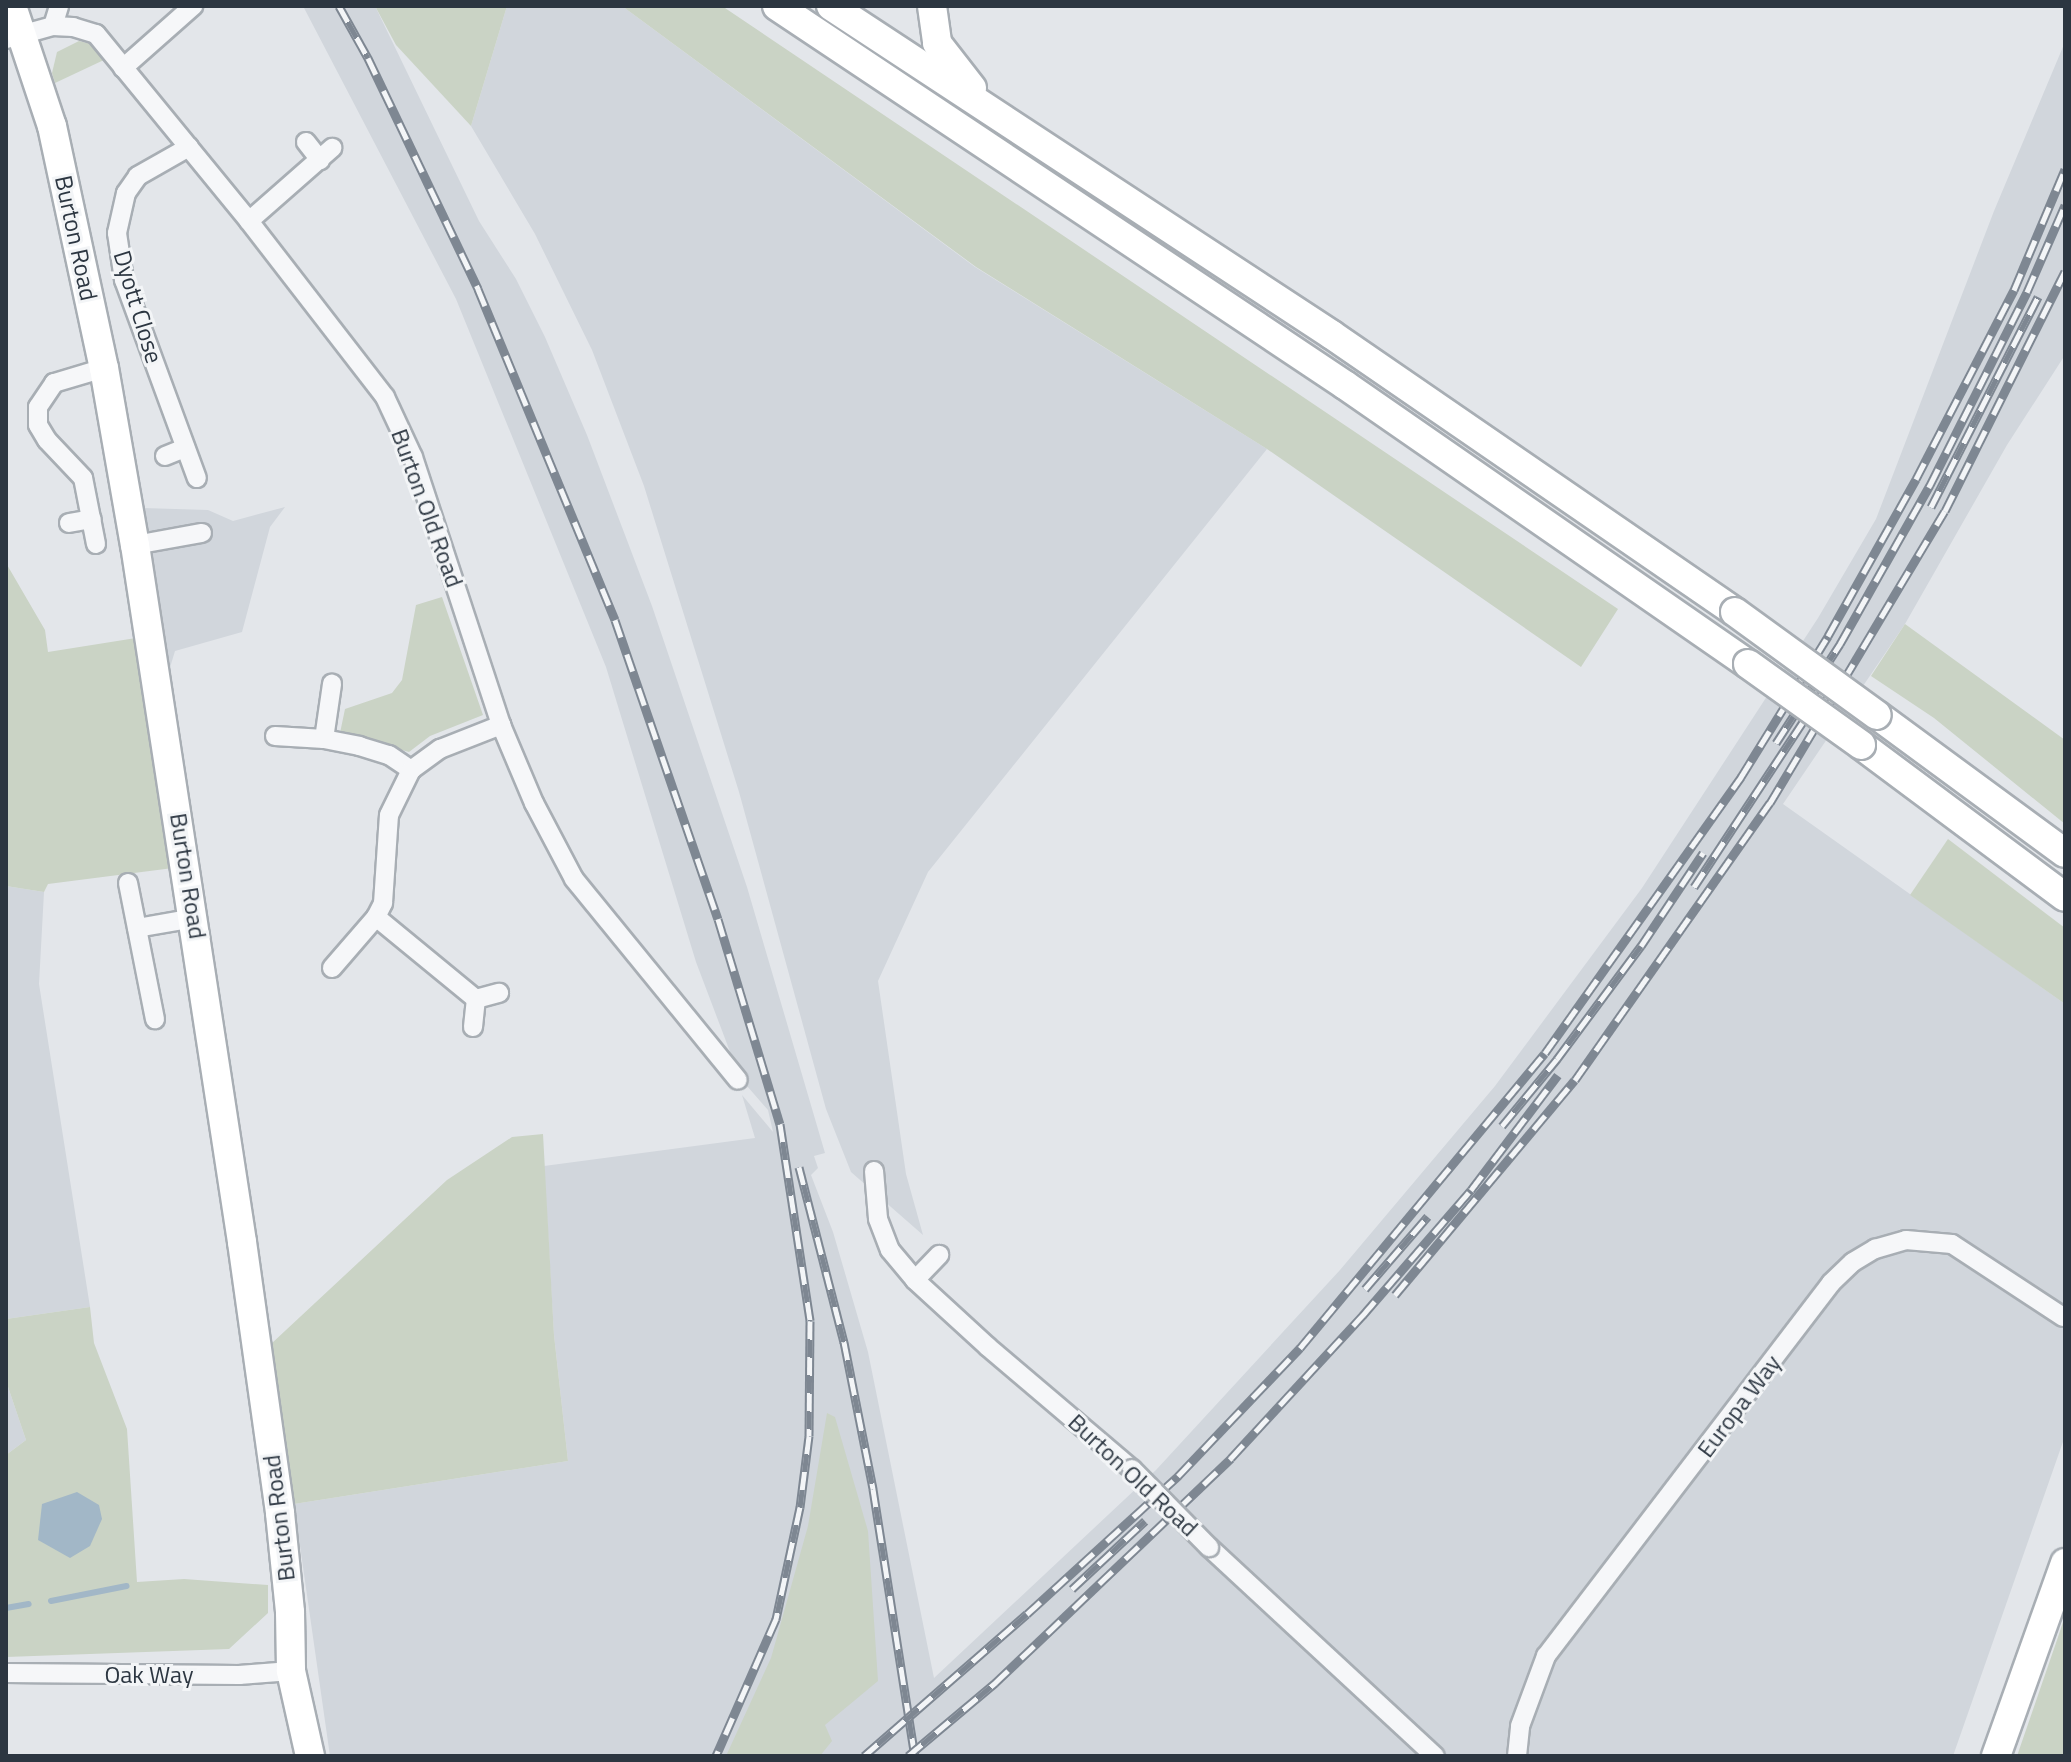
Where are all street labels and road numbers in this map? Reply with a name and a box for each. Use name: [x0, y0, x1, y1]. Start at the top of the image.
street label: Burton Road: [49, 173, 103, 303]
street label: Dyott Close: [107, 247, 169, 367]
street label: Burton Old Road: [385, 425, 469, 591]
street label: Burton Road: [164, 811, 212, 941]
street label: Europa Way: [1691, 1349, 1787, 1463]
street label: Burton Old Road: [1062, 1408, 1204, 1542]
street label: Burton Road: [257, 1453, 301, 1583]
street label: Oak Way: [104, 1661, 194, 1689]

